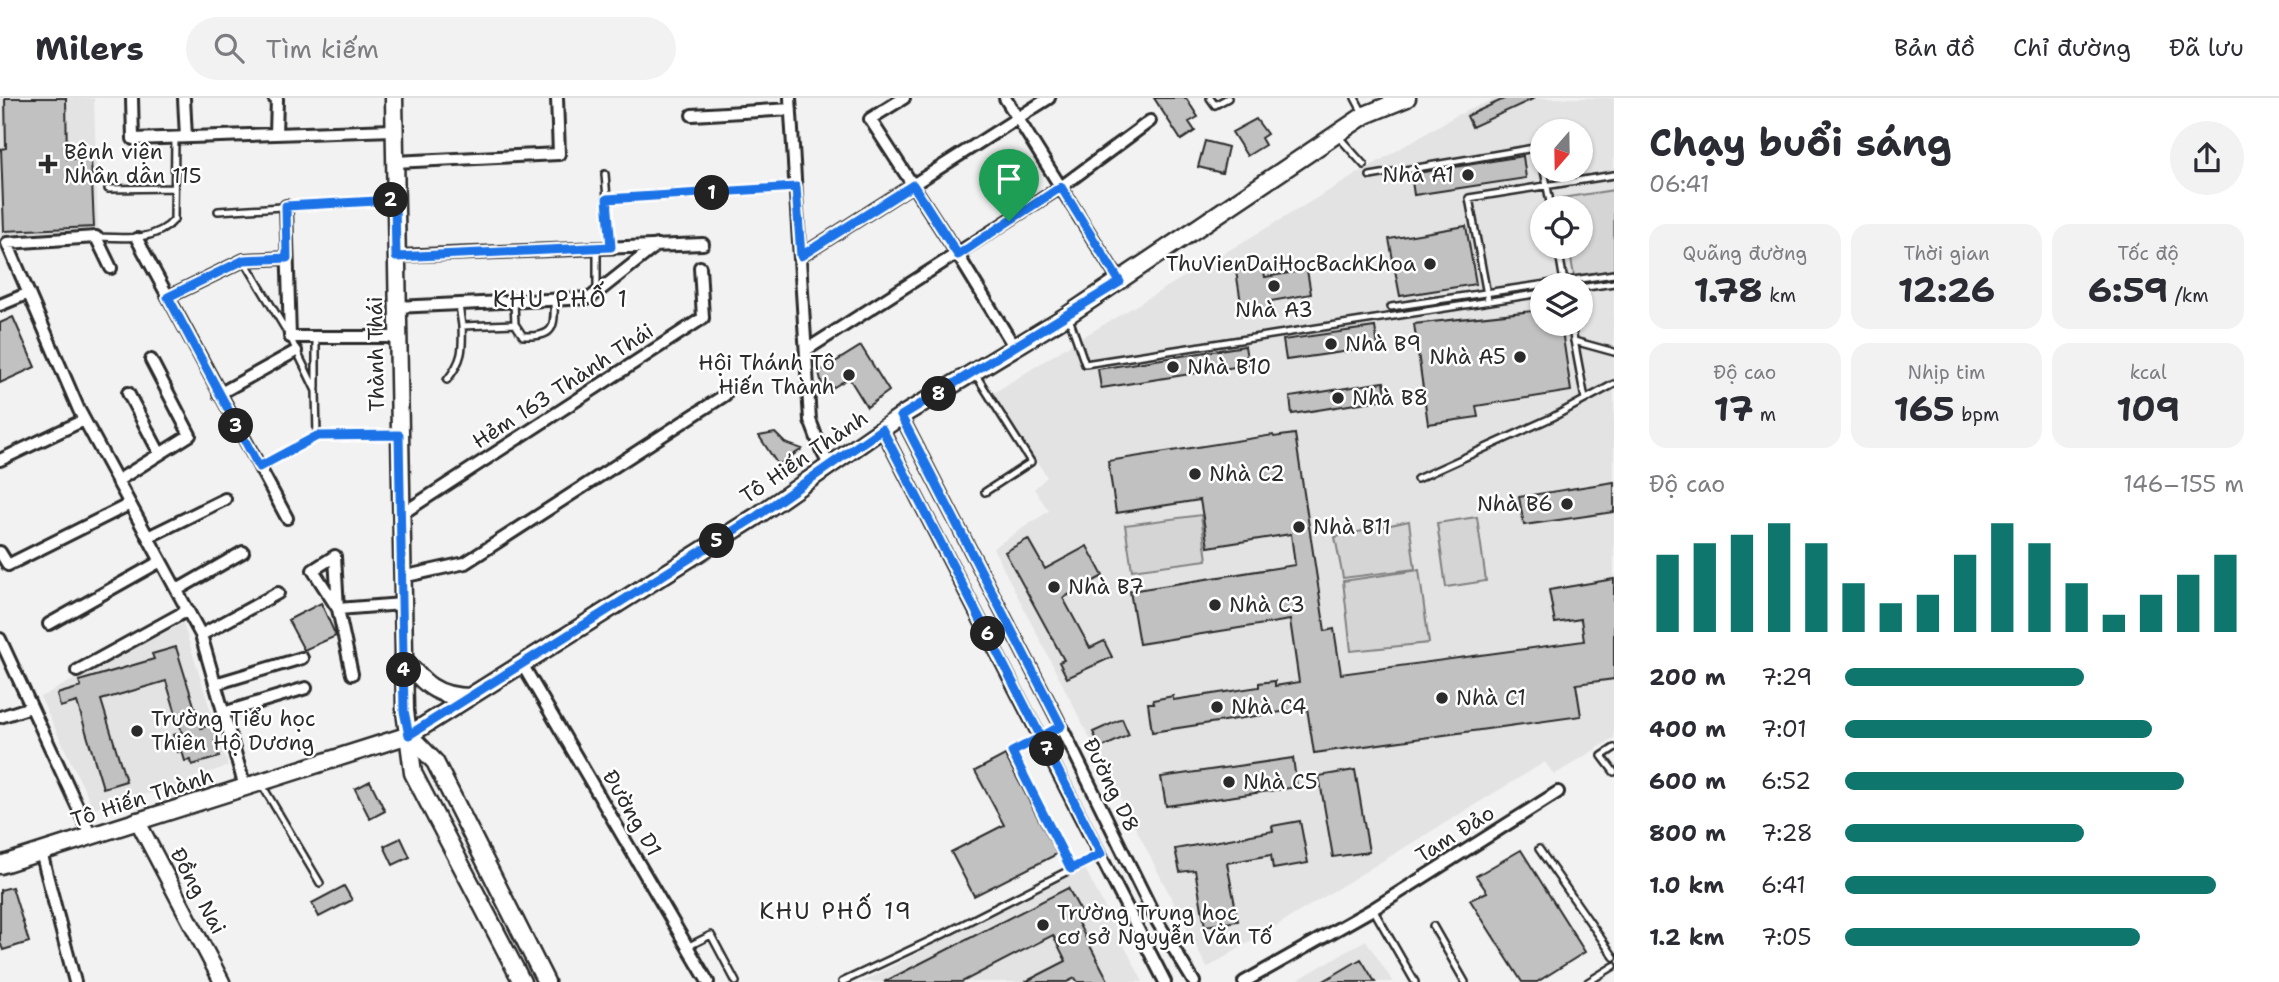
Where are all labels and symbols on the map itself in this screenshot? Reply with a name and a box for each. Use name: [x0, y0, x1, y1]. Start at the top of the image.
north arrow: [1530, 119, 1592, 182]
place label: Bệnh viện Nhân dân 115: [64, 138, 202, 190]
pin: [979, 149, 1039, 221]
marker: Bệnh viện Nhân dân 115: [38, 154, 58, 174]
place label: Nhà A1: [1382, 161, 1454, 189]
marker: Nhà A1: [1460, 167, 1476, 183]
pin: 1: [694, 176, 730, 210]
pin: 2: [374, 182, 408, 217]
place label: ThuVienDaiHocBachKhoa: [1166, 250, 1416, 278]
marker: ThuVienDaiHocBachKhoa: [1422, 256, 1438, 272]
marker: Nhà A3: [1266, 278, 1282, 294]
district label: KHU PHỐ 1: [493, 281, 629, 314]
street label: Thành Thái: [361, 296, 391, 412]
place label: Nhà A3: [1235, 296, 1313, 324]
street label: Hẻm 163 Thành Thái: [467, 317, 659, 455]
place label: Nhà B9: [1345, 330, 1421, 358]
marker: Nhà B9: [1323, 336, 1339, 352]
place label: Nhà A5: [1429, 343, 1506, 371]
place label: Hội Thánh Tô Hiến Thành: [698, 349, 835, 401]
marker: Nhà A5: [1512, 349, 1528, 365]
place label: Nhà B10: [1187, 353, 1271, 381]
marker: Nhà B10: [1165, 359, 1181, 375]
marker: Hội Thánh Tô Hiến Thành: [841, 367, 857, 383]
pin: 8: [922, 376, 956, 412]
place label: Nhà B8: [1352, 384, 1428, 412]
marker: Nhà B8: [1330, 390, 1346, 406]
street label: Tô Hiến Thành: [735, 404, 873, 510]
pin: 3: [218, 408, 254, 444]
place label: Nhà C2: [1209, 460, 1285, 488]
marker: Nhà C2: [1187, 466, 1203, 482]
place label: Nhà B6: [1477, 490, 1553, 518]
marker: Nhà B6: [1559, 496, 1575, 512]
place label: Nhà B11: [1313, 513, 1391, 541]
marker: Nhà B11: [1291, 519, 1307, 535]
pin: 5: [700, 524, 734, 558]
place label: Nhà B7: [1068, 573, 1144, 601]
marker: Nhà B7: [1046, 579, 1062, 595]
place label: Nhà C3: [1229, 591, 1305, 619]
marker: Nhà C3: [1207, 597, 1223, 613]
pin: 6: [970, 616, 1006, 652]
pin: 4: [386, 652, 422, 688]
place label: Nhà C1: [1456, 684, 1526, 712]
marker: Nhà C1: [1434, 690, 1450, 706]
place label: Nhà C4: [1231, 693, 1306, 721]
marker: Nhà C4: [1209, 699, 1225, 715]
place label: Trường Tiểu học Thiên Hộ Dương: [151, 705, 316, 757]
marker: Trường Tiểu học Thiên Hộ Dương: [129, 723, 145, 739]
pin: 7: [1030, 732, 1064, 766]
street label: Đường D8: [1076, 733, 1146, 837]
street label: Tô Hiến Thành: [67, 762, 217, 834]
street label: Đường D1: [596, 765, 668, 861]
place label: Nhà C5: [1243, 768, 1318, 796]
marker: Nhà C5: [1221, 774, 1237, 790]
street label: Tam Đảo: [1410, 799, 1500, 869]
street label: Đồng Nai: [164, 843, 232, 939]
district label: KHU PHỐ 19: [759, 893, 913, 926]
place label: Trường Trung học cơ sở Nguyễn Văn Tố: [1057, 899, 1273, 951]
marker: Trường Trung học cơ sở Nguyễn Văn Tố: [1035, 917, 1051, 933]

